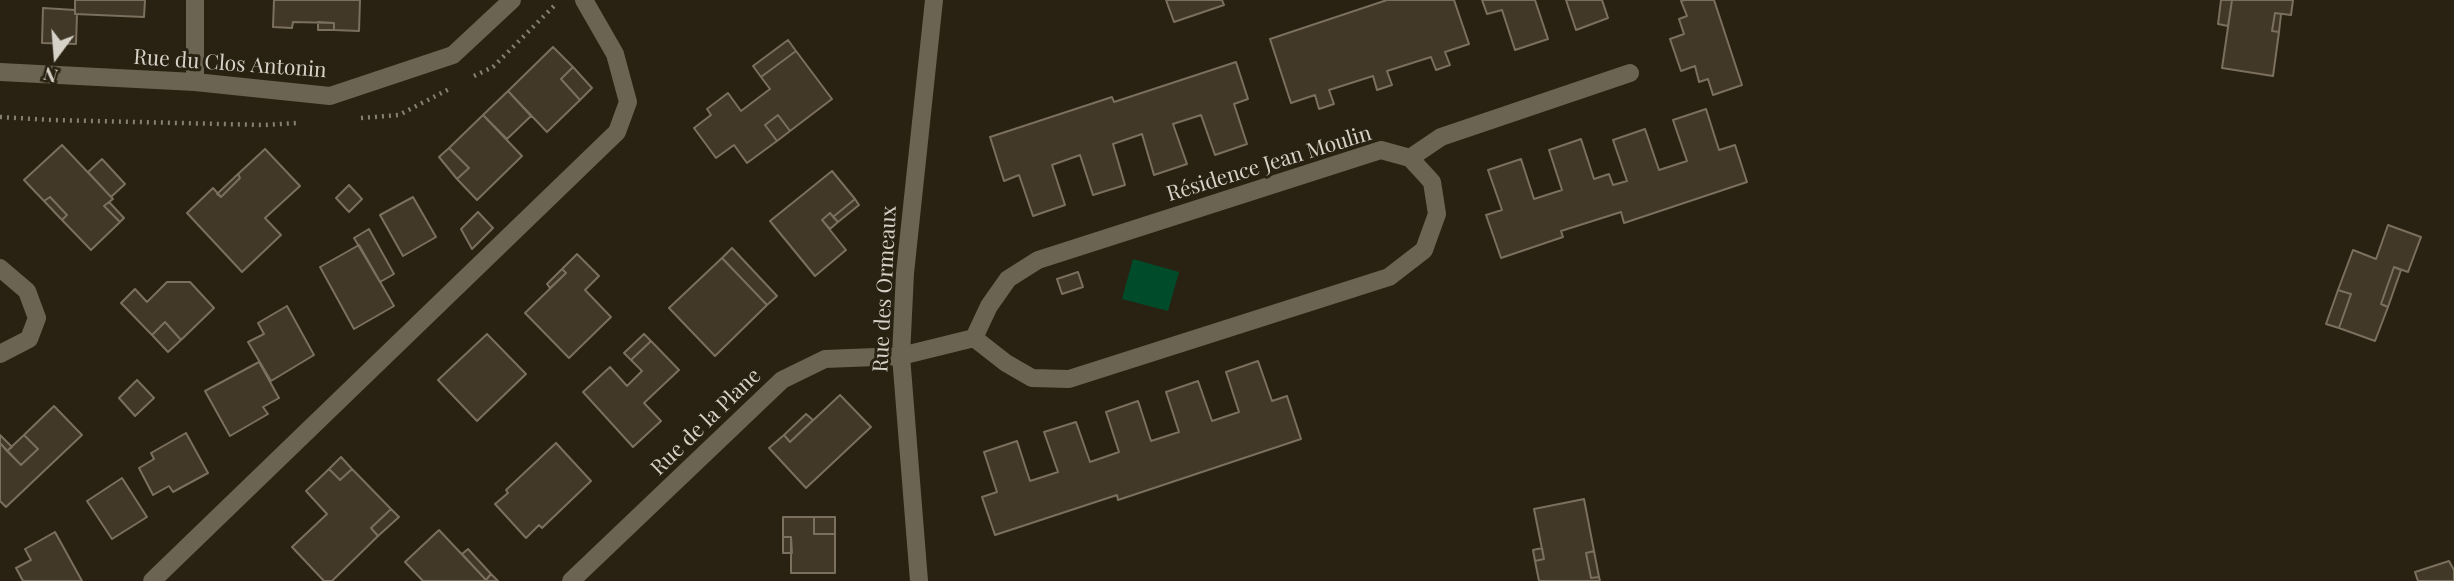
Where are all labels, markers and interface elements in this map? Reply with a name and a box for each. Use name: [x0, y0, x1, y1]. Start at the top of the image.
north arrow: [21, 21, 91, 91]
street label: Rue du Clos Antonin: [133, 45, 327, 83]
text: N: [40, 62, 60, 91]
street label: Résidence Jean Moulin: [1164, 121, 1374, 207]
street label: Rue des Ormeaux: [868, 205, 902, 373]
street label: Rue de la Plane: [646, 363, 766, 481]

